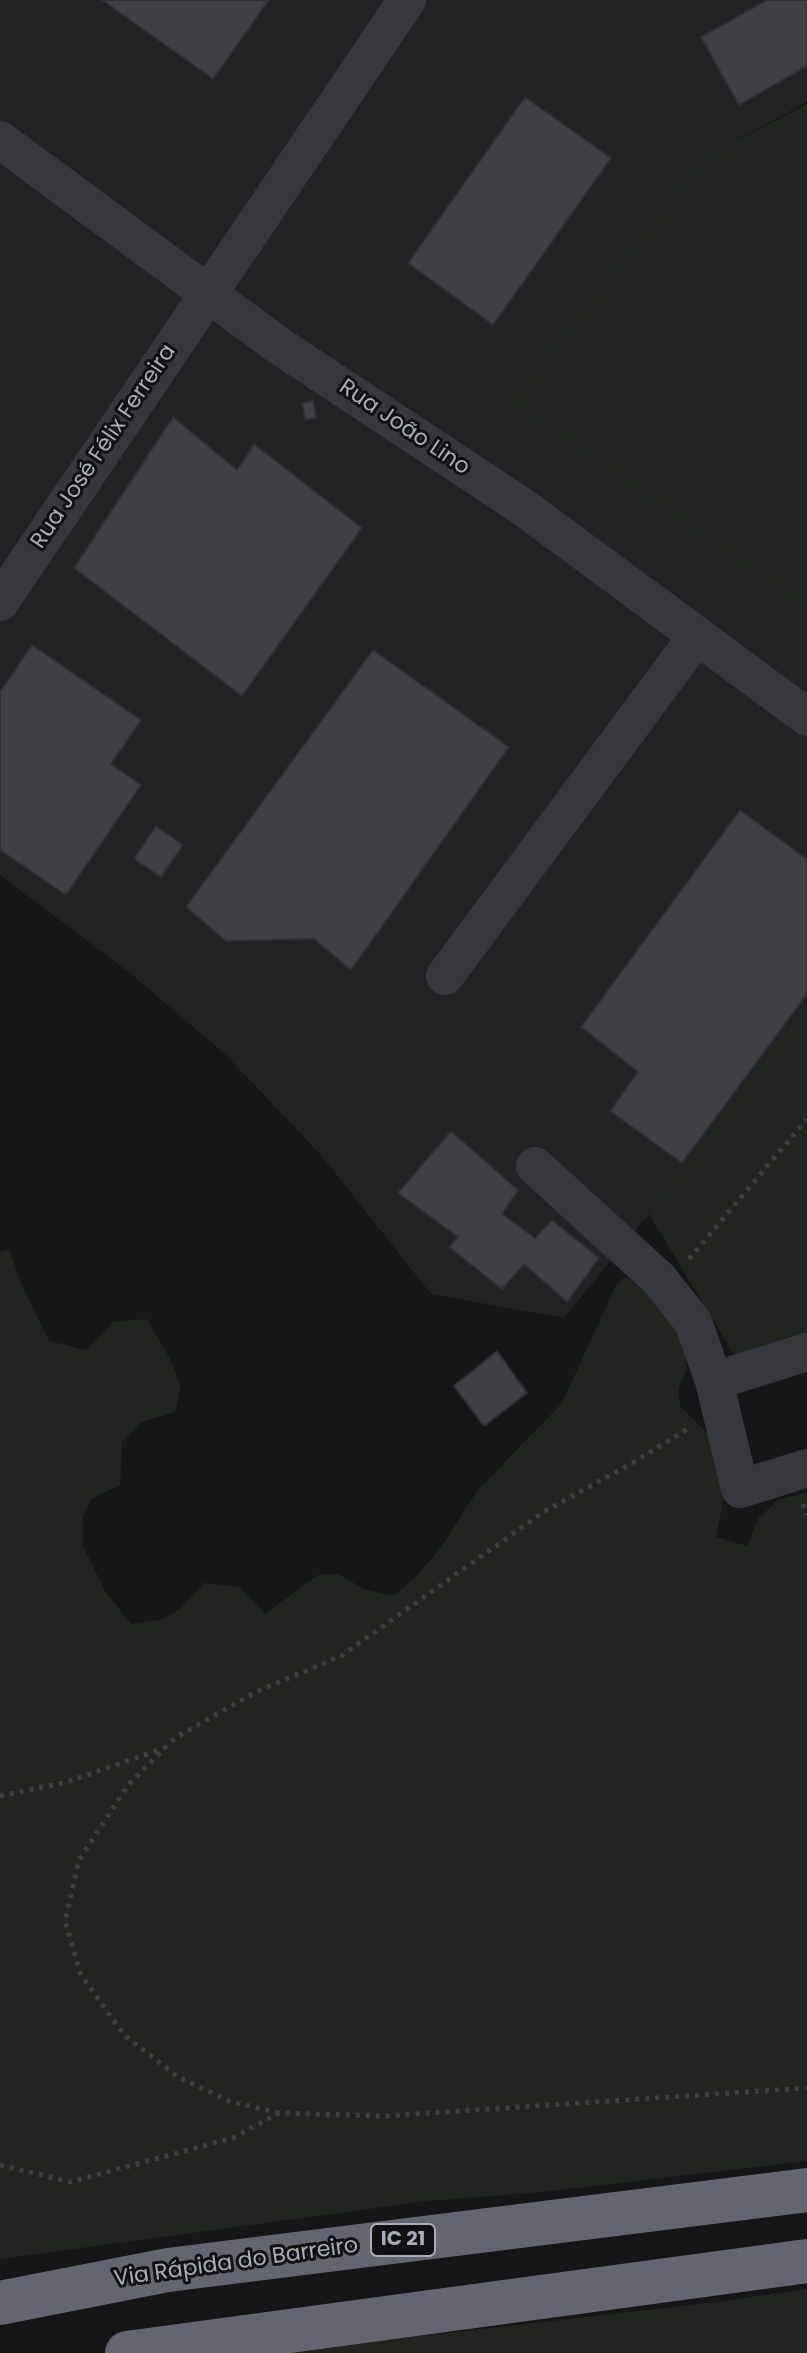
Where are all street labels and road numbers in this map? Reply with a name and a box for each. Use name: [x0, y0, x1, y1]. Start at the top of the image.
street label: Rua José Félix Ferreira: [26, 340, 182, 554]
street label: Rua João Lino: [334, 375, 474, 481]
road number: IC 21: [371, 2224, 435, 2256]
street label: Via Rápida do Barreiro: [112, 2233, 360, 2293]

